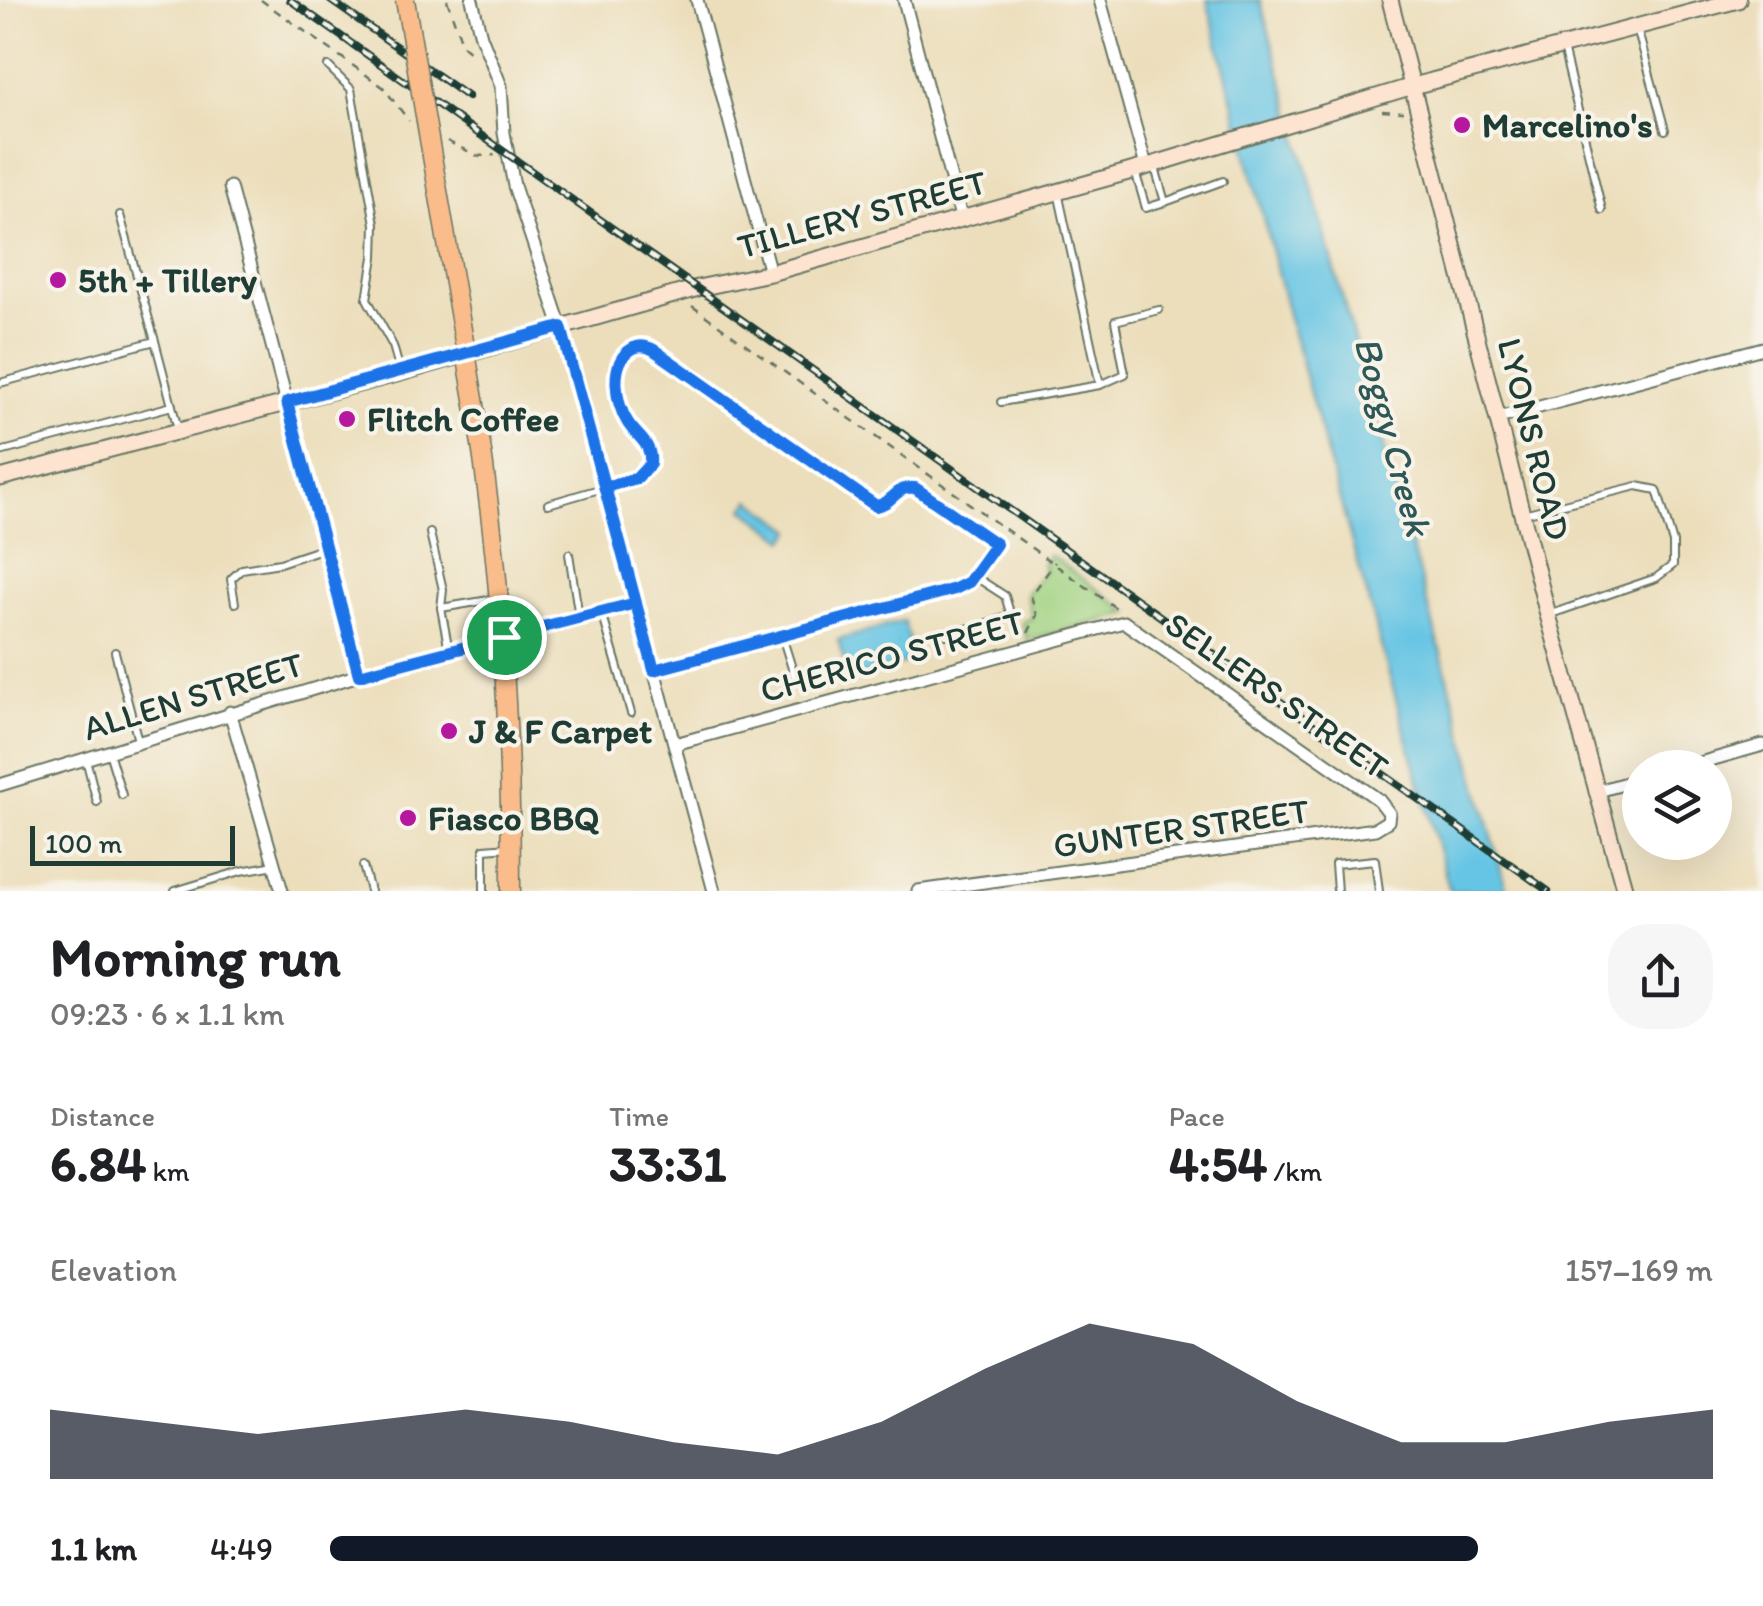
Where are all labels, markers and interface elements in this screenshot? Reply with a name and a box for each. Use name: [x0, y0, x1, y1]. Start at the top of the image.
place label: Marcelino's: [1482, 104, 1653, 146]
marker: Marcelino's: [1451, 114, 1473, 136]
street label: TILLERY STREET: [733, 160, 991, 267]
place label: 5th + Tillery: [78, 259, 257, 301]
marker: 5th + Tillery: [47, 269, 69, 291]
water label: Boggy Creek: [1344, 331, 1442, 543]
street label: LYONS ROAD: [1489, 334, 1579, 544]
place label: Flitch Coffee: [367, 398, 559, 440]
marker: Flitch Coffee: [336, 408, 358, 430]
pin: [462, 595, 547, 680]
street label: CHERICO STREET: [756, 601, 1029, 711]
street label: SELLERS STREET: [1158, 603, 1397, 788]
icon: arrive: [477, 610, 532, 665]
street label: ALLEN STREET: [78, 642, 309, 749]
place label: J & F Carpet: [468, 710, 652, 752]
marker: J & F Carpet: [438, 720, 460, 742]
map controls: [1622, 750, 1732, 860]
button: layers: [1622, 750, 1732, 860]
street label: GUNTER STREET: [1050, 789, 1312, 867]
place label: Fiasco BBQ: [428, 797, 599, 839]
marker: Fiasco BBQ: [397, 807, 419, 829]
scale bar: [30, 821, 235, 866]
text: 100 m: [45, 826, 122, 860]
text: Morning run: [50, 924, 341, 990]
button: share: [1608, 924, 1713, 1029]
text: 09:23 · 6 × 1.1 km: [50, 995, 285, 1033]
text: Distance: [50, 1099, 155, 1133]
text: Time: [609, 1099, 669, 1133]
text: Pace: [1169, 1099, 1225, 1133]
text: 6.84: [50, 1133, 146, 1194]
text: 33:31: [609, 1133, 727, 1194]
text: 4:54: [1169, 1133, 1267, 1194]
text: km: [146, 1154, 190, 1188]
text: /km: [1267, 1154, 1322, 1188]
text: Elevation: [50, 1251, 177, 1289]
text: 157–169 m: [1565, 1251, 1713, 1289]
text: 1.1 km: [50, 1530, 137, 1568]
text: 4:49: [210, 1530, 273, 1568]

